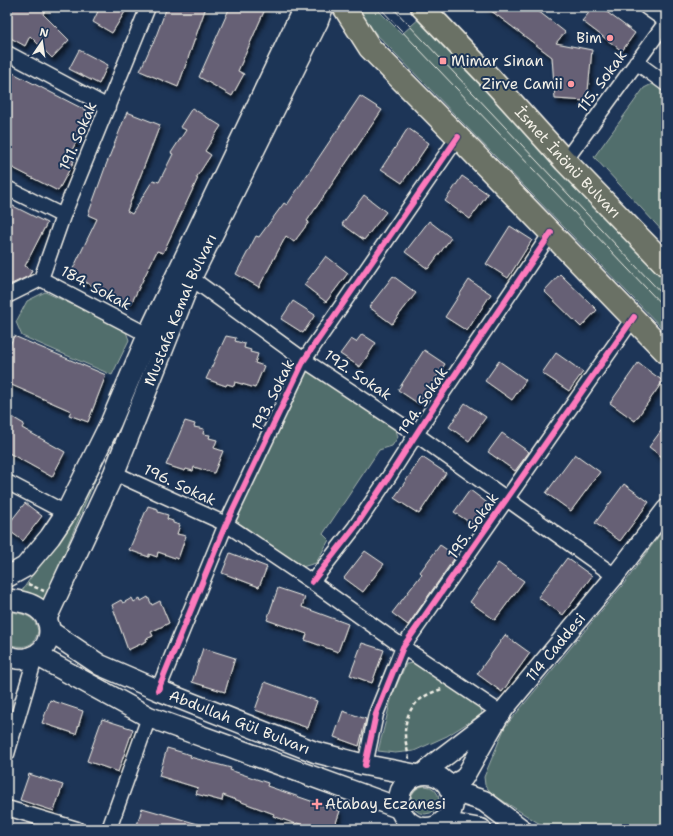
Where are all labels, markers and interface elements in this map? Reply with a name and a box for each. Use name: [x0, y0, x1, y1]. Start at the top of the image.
north arrow: [22, 22, 62, 62]
text: N: [38, 24, 50, 41]
place label: Bim: [576, 28, 602, 48]
marker: Bim: [605, 33, 615, 43]
street label: 115. Sokak: [573, 46, 631, 116]
place label: Mimar Sinan: [451, 51, 544, 71]
marker: Mimar Sinan: [438, 56, 448, 66]
place label: Zirve Camii: [482, 74, 563, 94]
marker: Zirve Camii: [566, 79, 576, 89]
street label: 191. Sokak: [55, 98, 101, 174]
street label: İsmet İnönü Bulvarı: [510, 102, 625, 222]
street label: Mustafa Kemal Bulvarı: [139, 230, 221, 389]
street label: 184. Sokak: [57, 261, 135, 315]
street label: 192. Sokak: [320, 345, 396, 405]
street label: 193. Sokak: [247, 356, 299, 434]
street label: 194. Sokak: [394, 363, 452, 439]
street label: 196. Sokak: [140, 459, 220, 511]
street label: 195. Sokak: [443, 489, 503, 563]
street label: 114 Caddesi: [521, 609, 590, 686]
street label: Abdullah Gül Bulvarı: [166, 685, 313, 759]
place label: Atabay Eczanesi: [325, 794, 446, 814]
marker: Atabay Eczanesi: [312, 799, 322, 809]

